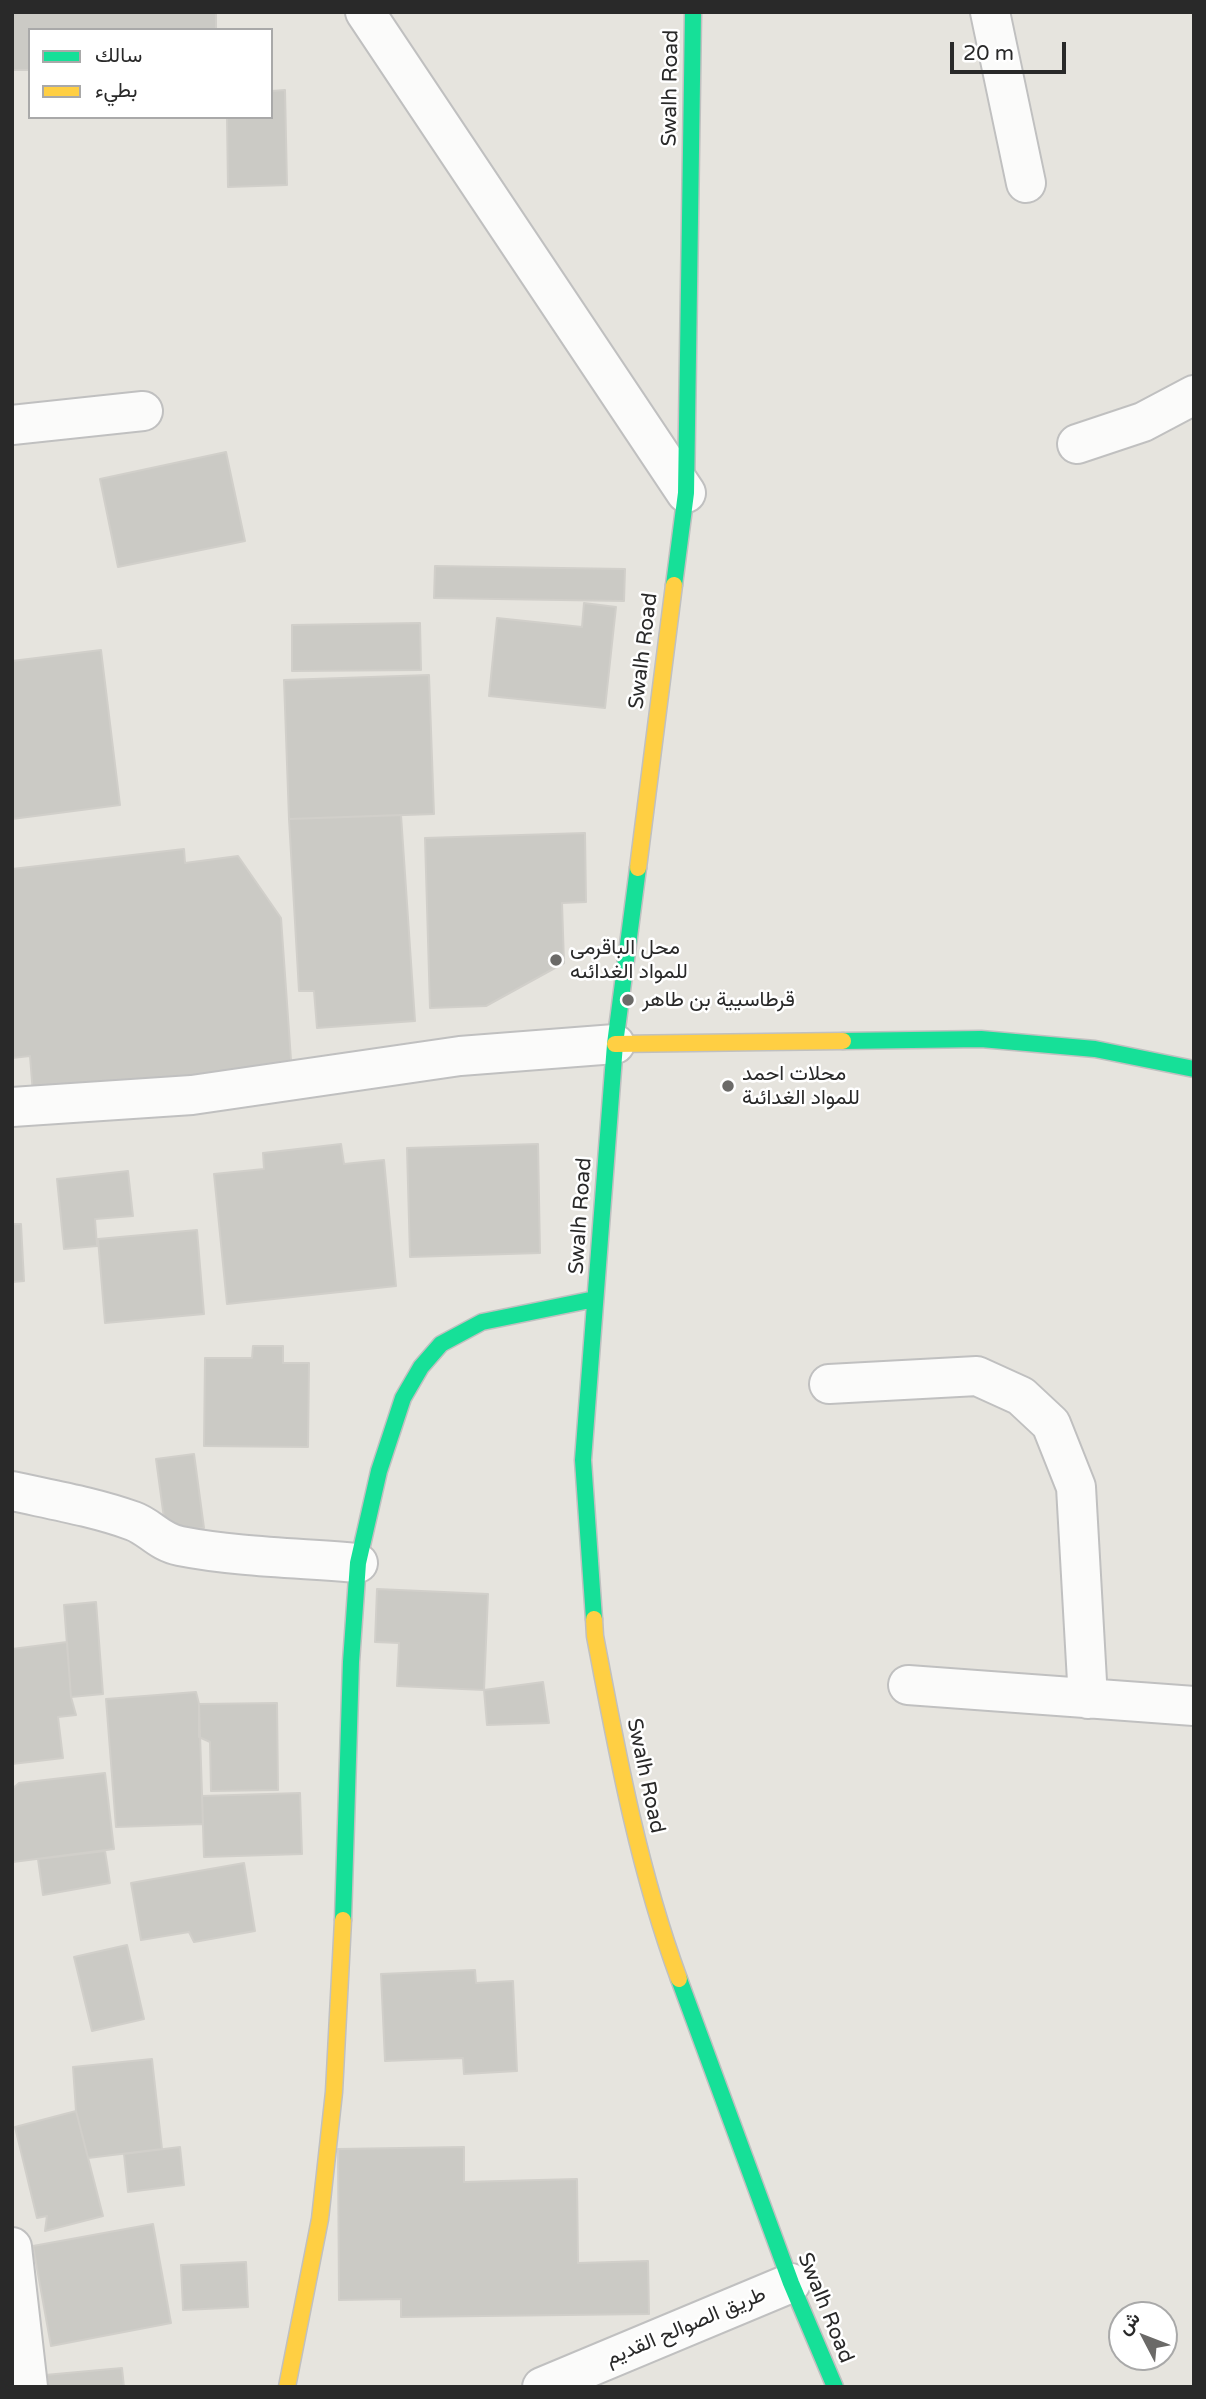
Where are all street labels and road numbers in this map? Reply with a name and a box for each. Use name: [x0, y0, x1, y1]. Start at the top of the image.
street label: Swalh Road: [657, 29, 685, 147]
street label: Swalh Road: [624, 591, 664, 711]
street label: Swalh Road: [564, 1157, 598, 1275]
street label: Swalh Road: [621, 1716, 669, 1836]
street label: Swalh Road: [791, 2249, 859, 2367]
street label: طريق الصوالح القديم: [602, 2282, 770, 2372]

